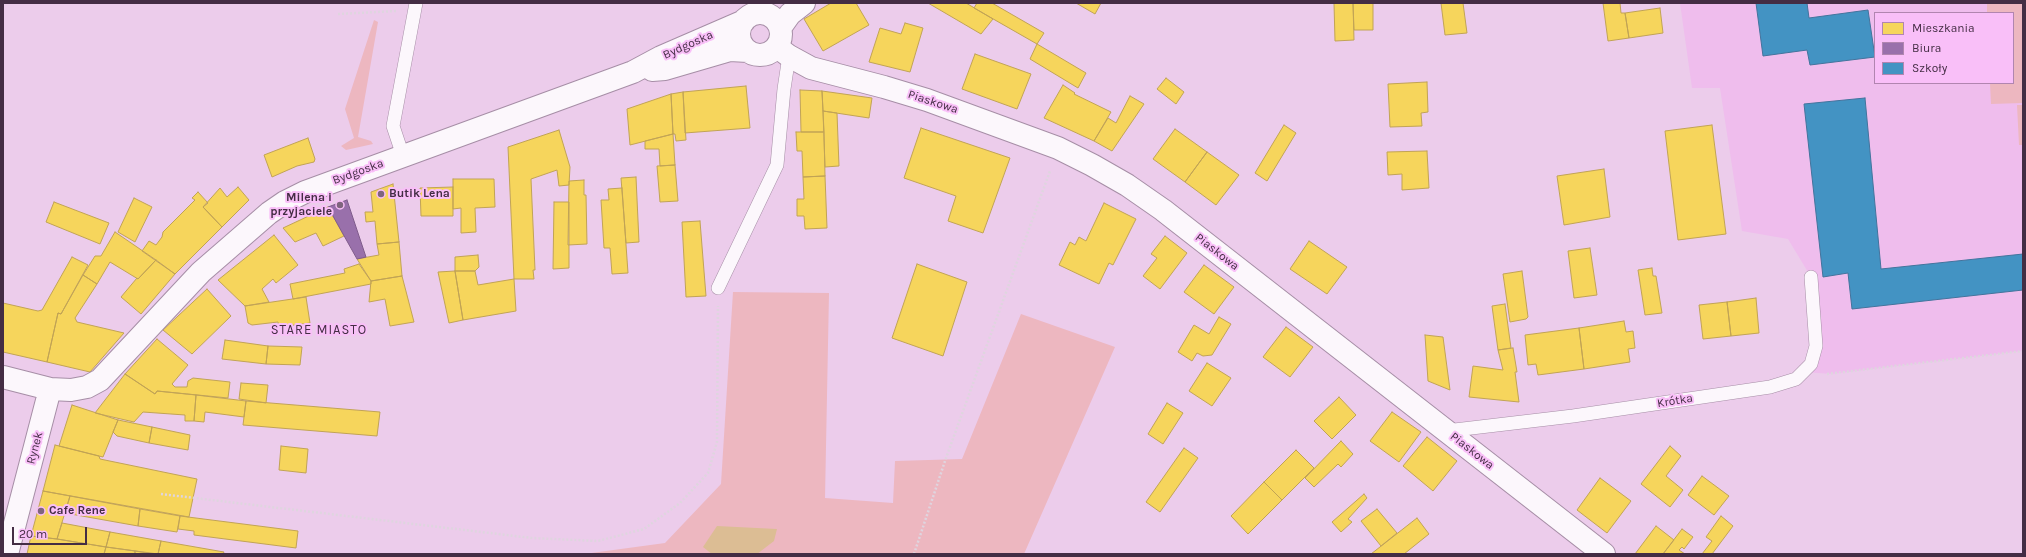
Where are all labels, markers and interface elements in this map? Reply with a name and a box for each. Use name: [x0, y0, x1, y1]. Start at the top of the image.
legend: [1874, 12, 2014, 84]
text: Mieszkania: [1912, 21, 1975, 35]
street label: Bydgoska: [661, 28, 715, 62]
text: Biura: [1912, 41, 1941, 55]
text: Szkoły: [1912, 61, 1947, 75]
street label: Piaskowa: [906, 87, 960, 117]
street label: Bydgoska: [331, 156, 385, 188]
place label: Butik Lena: [389, 187, 450, 201]
marker: Butik Lena: [376, 189, 386, 199]
place label: Milena i przyjaciele: [270, 191, 332, 219]
marker: Milena i przyjaciele: [335, 200, 345, 210]
street label: Piaskowa: [1192, 230, 1242, 274]
district label: STARE MIASTO: [271, 322, 367, 338]
street label: Krótka: [1656, 391, 1694, 411]
street label: Piaskowa: [1447, 429, 1497, 473]
street label: Rynek: [24, 430, 46, 466]
place label: Cafe Rene: [49, 504, 105, 518]
marker: Cafe Rene: [36, 506, 46, 516]
scale bar: [14, 519, 89, 545]
text: 20 m: [19, 527, 47, 541]

